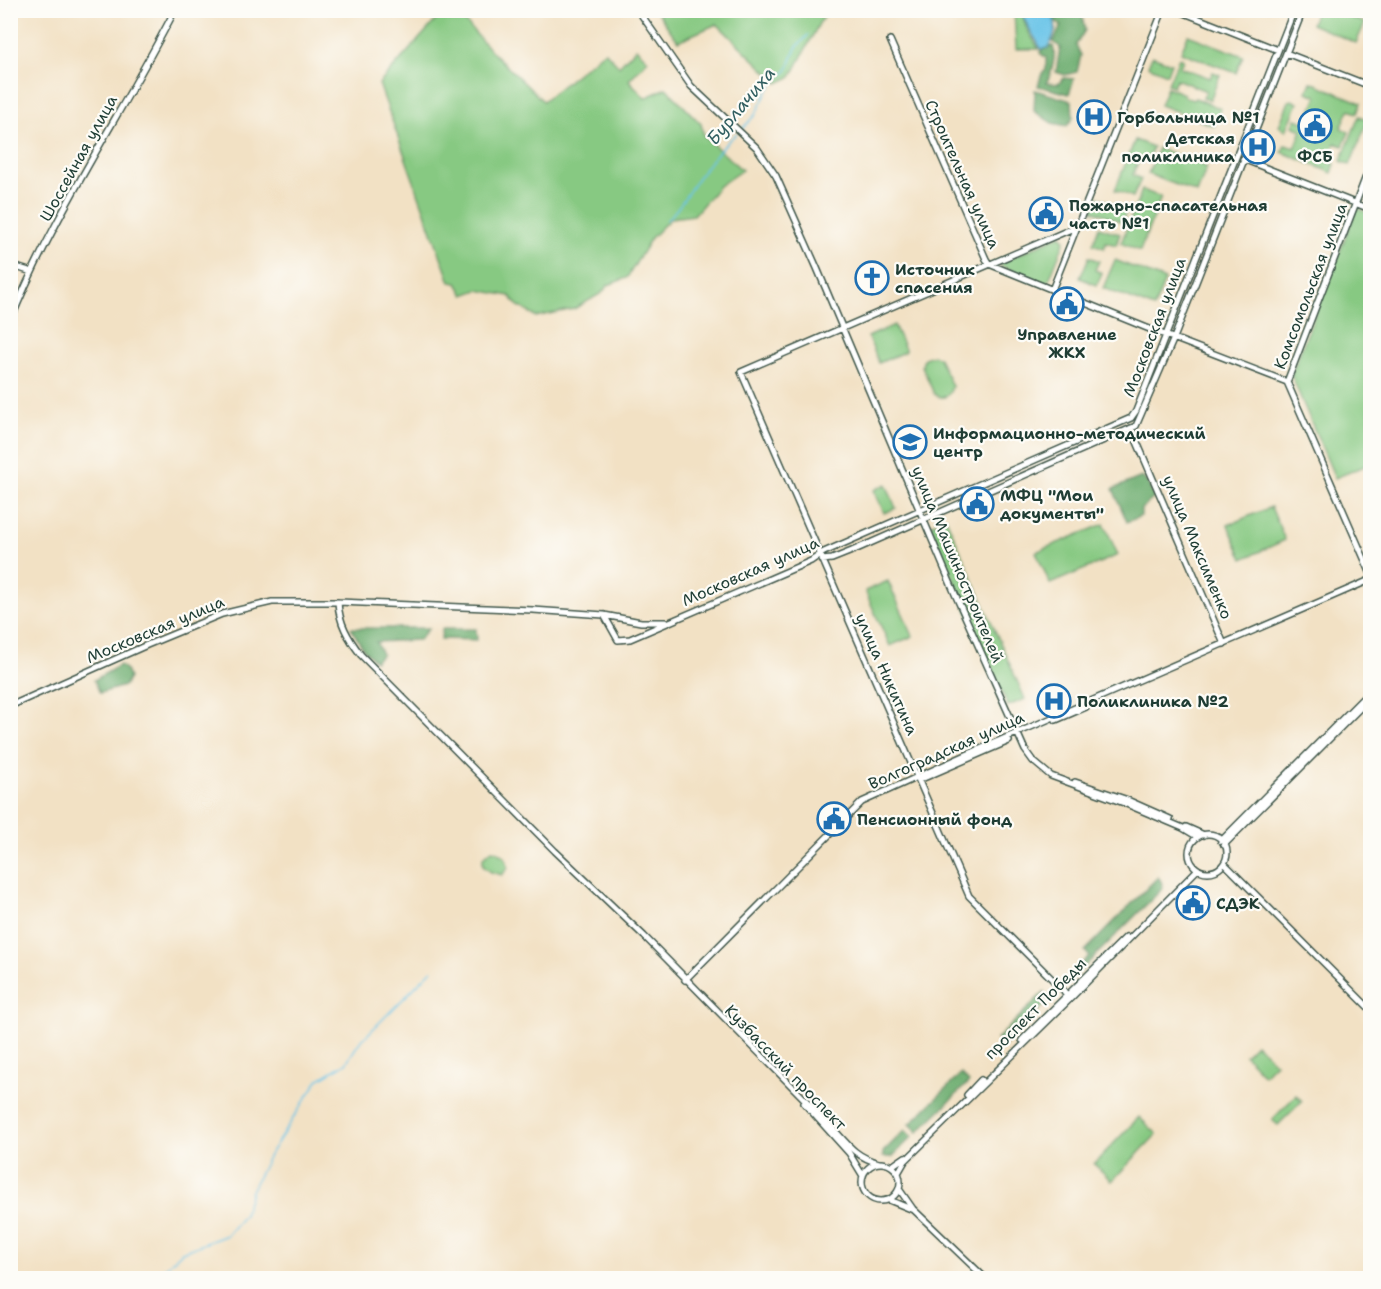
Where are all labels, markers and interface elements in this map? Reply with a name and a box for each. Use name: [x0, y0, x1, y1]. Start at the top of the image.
water label: Бурлачиха: [701, 62, 781, 150]
street label: Шоссейная улица: [35, 91, 122, 225]
street label: Строительная улица: [920, 96, 1005, 252]
hospital icon: Горбольница №1: [1076, 99, 1112, 135]
place label: Горбольница №1: [1117, 107, 1259, 128]
public building icon: ФСБ: [1297, 108, 1333, 144]
place label: Детская поликлиника: [1121, 128, 1235, 167]
hospital icon: Детская поликлиника: [1240, 129, 1276, 165]
place label: ФСБ: [1297, 146, 1333, 167]
place label: Пожарно-спасательная часть №1: [1069, 195, 1268, 234]
public building icon: Пожарно-спасательная часть №1: [1028, 196, 1064, 232]
street label: Комсомольская улица: [1269, 200, 1352, 372]
street label: Московская улица: [1118, 254, 1191, 400]
place label: Источник спасения: [895, 259, 975, 298]
church icon: Источник спасения: [854, 260, 890, 296]
public building icon: Управление ЖКХ: [1049, 286, 1085, 322]
place label: Управление ЖКХ: [1017, 324, 1117, 363]
place label: Информационно-методический центр: [933, 423, 1206, 462]
school or university icon: Информационно-методический центр: [892, 424, 928, 460]
street label: улица Машиностроителей: [907, 463, 1009, 666]
street label: улица Максименко: [1158, 472, 1237, 622]
place label: МФЦ "Мои документы": [1000, 485, 1104, 524]
public building icon: МФЦ "Мои документы": [959, 486, 995, 522]
street label: Московская улица: [678, 532, 822, 611]
street label: Московская улица: [83, 591, 227, 668]
street label: улица Никитина: [850, 610, 923, 739]
hospital icon: Поликлиника №2: [1036, 683, 1072, 719]
place label: Поликлиника №2: [1077, 691, 1229, 712]
street label: Волгоградская улица: [865, 707, 1027, 794]
public building icon: Пенсионный фонд: [816, 801, 852, 837]
place label: Пенсионный фонд: [857, 809, 1013, 830]
public building icon: СДЭК: [1175, 885, 1211, 921]
place label: СДЭК: [1216, 893, 1260, 914]
street label: проспект Победы: [980, 953, 1091, 1064]
street label: Кузбасский проспект: [720, 1000, 852, 1135]

